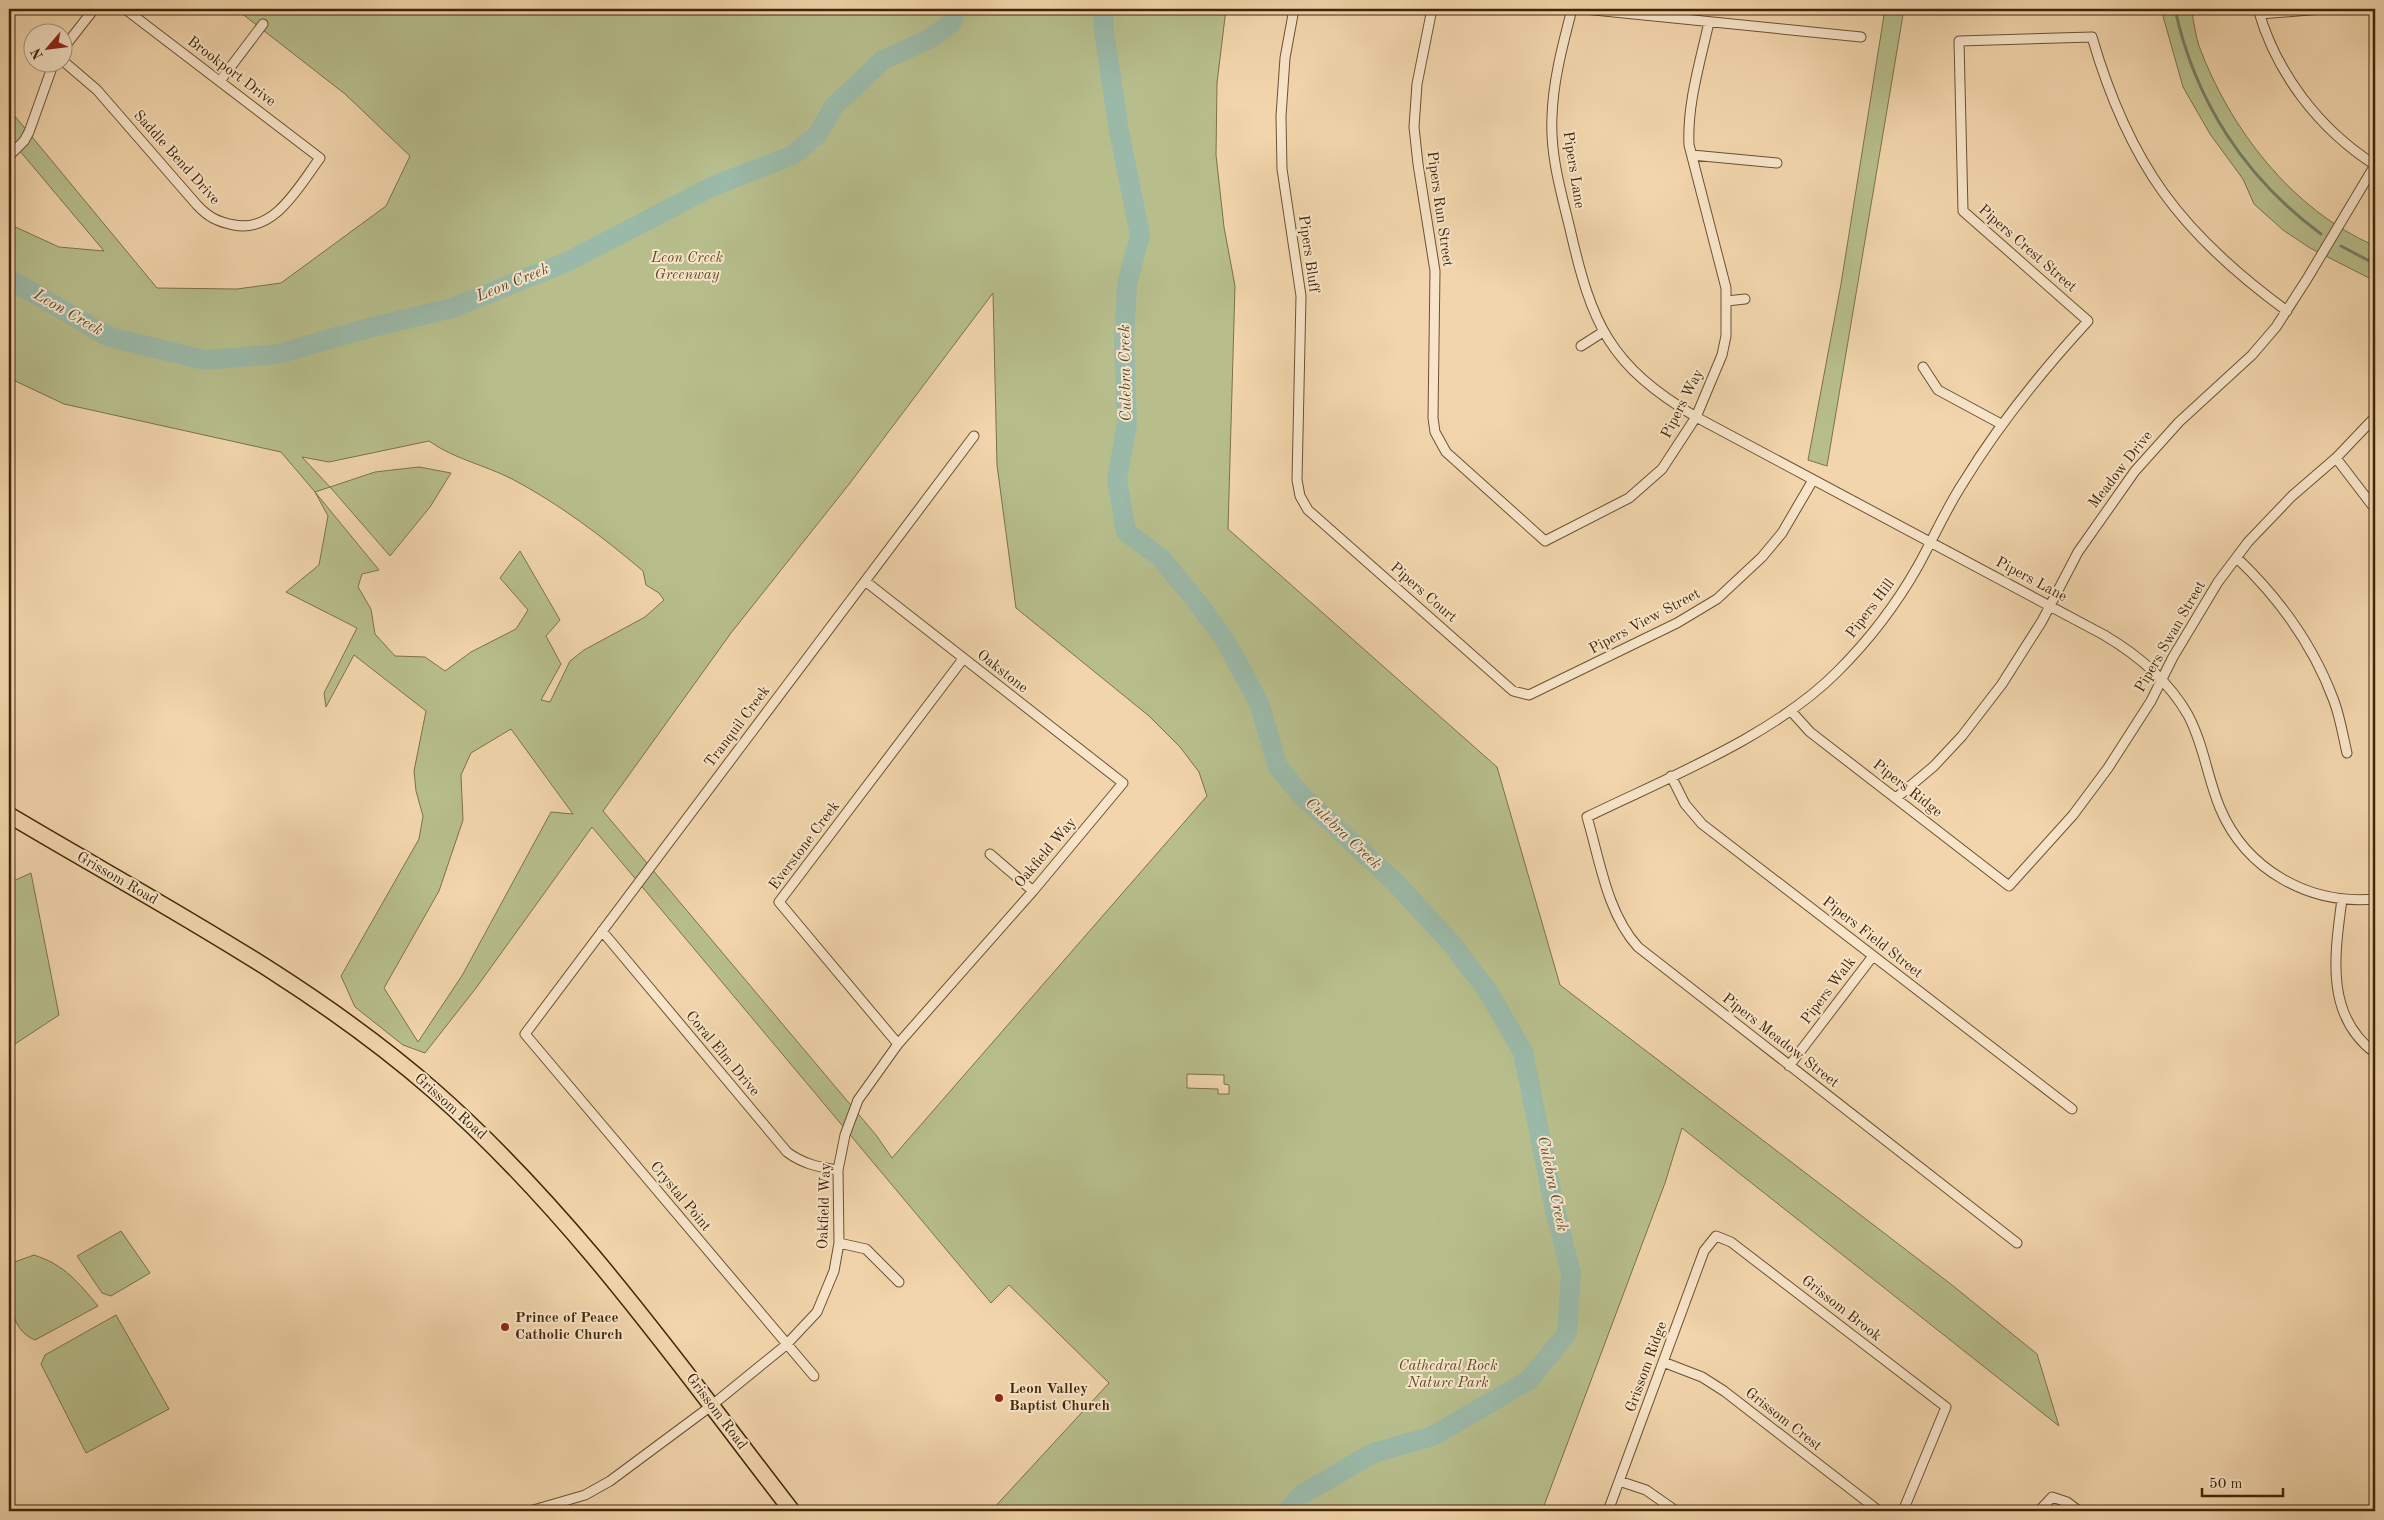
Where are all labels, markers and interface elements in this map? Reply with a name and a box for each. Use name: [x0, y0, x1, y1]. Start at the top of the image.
north arrow: [22, 22, 72, 72]
street label: Brookport Drive: [184, 34, 278, 110]
text: N: [29, 45, 46, 62]
street label: Saddle Bend Drive: [130, 108, 222, 208]
street label: Pipers Lane: [1559, 130, 1587, 210]
street label: Pipers Run Street: [1423, 150, 1455, 268]
street label: Pipers Crest Street: [1975, 202, 2079, 296]
street label: Pipers Bluff: [1295, 214, 1321, 295]
park label: Leon Creek Greenway: [650, 251, 723, 283]
water label: Leon Creek: [473, 261, 552, 305]
water label: Leon Creek: [30, 286, 105, 339]
water label: Culebra Creek: [1117, 324, 1135, 422]
street label: Pipers Way: [1659, 367, 1707, 441]
street label: Meadow Drive: [2086, 428, 2156, 512]
street label: Pipers Lane: [1993, 555, 2069, 605]
street label: Pipers Court: [1387, 560, 1459, 626]
street label: Pipers Hill: [1844, 577, 1898, 641]
street label: Pipers Swan Street: [2133, 579, 2209, 695]
street label: Pipers View Street: [1587, 586, 1703, 658]
street label: Oakstone: [974, 648, 1030, 696]
street label: Tranquil Creek: [703, 683, 774, 771]
street label: Pipers Ridge: [1870, 757, 1945, 821]
water label: Culebra Creek: [1302, 795, 1384, 873]
street label: Everstone Creek: [767, 799, 843, 893]
street label: Oakfield Way: [1012, 815, 1080, 891]
street label: Grissom Road: [74, 850, 160, 908]
street label: Pipers Field Street: [1819, 894, 1925, 982]
street label: Pipers Walk: [1799, 954, 1859, 1027]
street label: Pipers Meadow Street: [1719, 991, 1841, 1091]
street label: Coral Elm Drive: [682, 1009, 762, 1099]
street label: Grissom Road: [411, 1071, 489, 1143]
water label: Culebra Creek: [1534, 1135, 1570, 1233]
street label: Crystal Point: [647, 1159, 713, 1235]
street label: Oakfield Way: [816, 1162, 834, 1250]
street label: Grissom Brook: [1798, 1273, 1884, 1345]
place label: Prince of Peace Catholic Church: [515, 1311, 623, 1343]
street label: Grissom Ridge: [1624, 1320, 1670, 1414]
marker: Prince of Peace Catholic Church: [499, 1321, 511, 1333]
park label: Cathedral Rock Nature Park: [1398, 1359, 1498, 1391]
street label: Grissom Road: [683, 1371, 749, 1453]
place label: Leon Valley Baptist Church: [1009, 1382, 1110, 1414]
street label: Grissom Crest: [1742, 1386, 1824, 1454]
marker: Leon Valley Baptist Church: [993, 1392, 1005, 1404]
scale bar: [2202, 1465, 2283, 1497]
text: 50 m: [2209, 1477, 2243, 1492]

